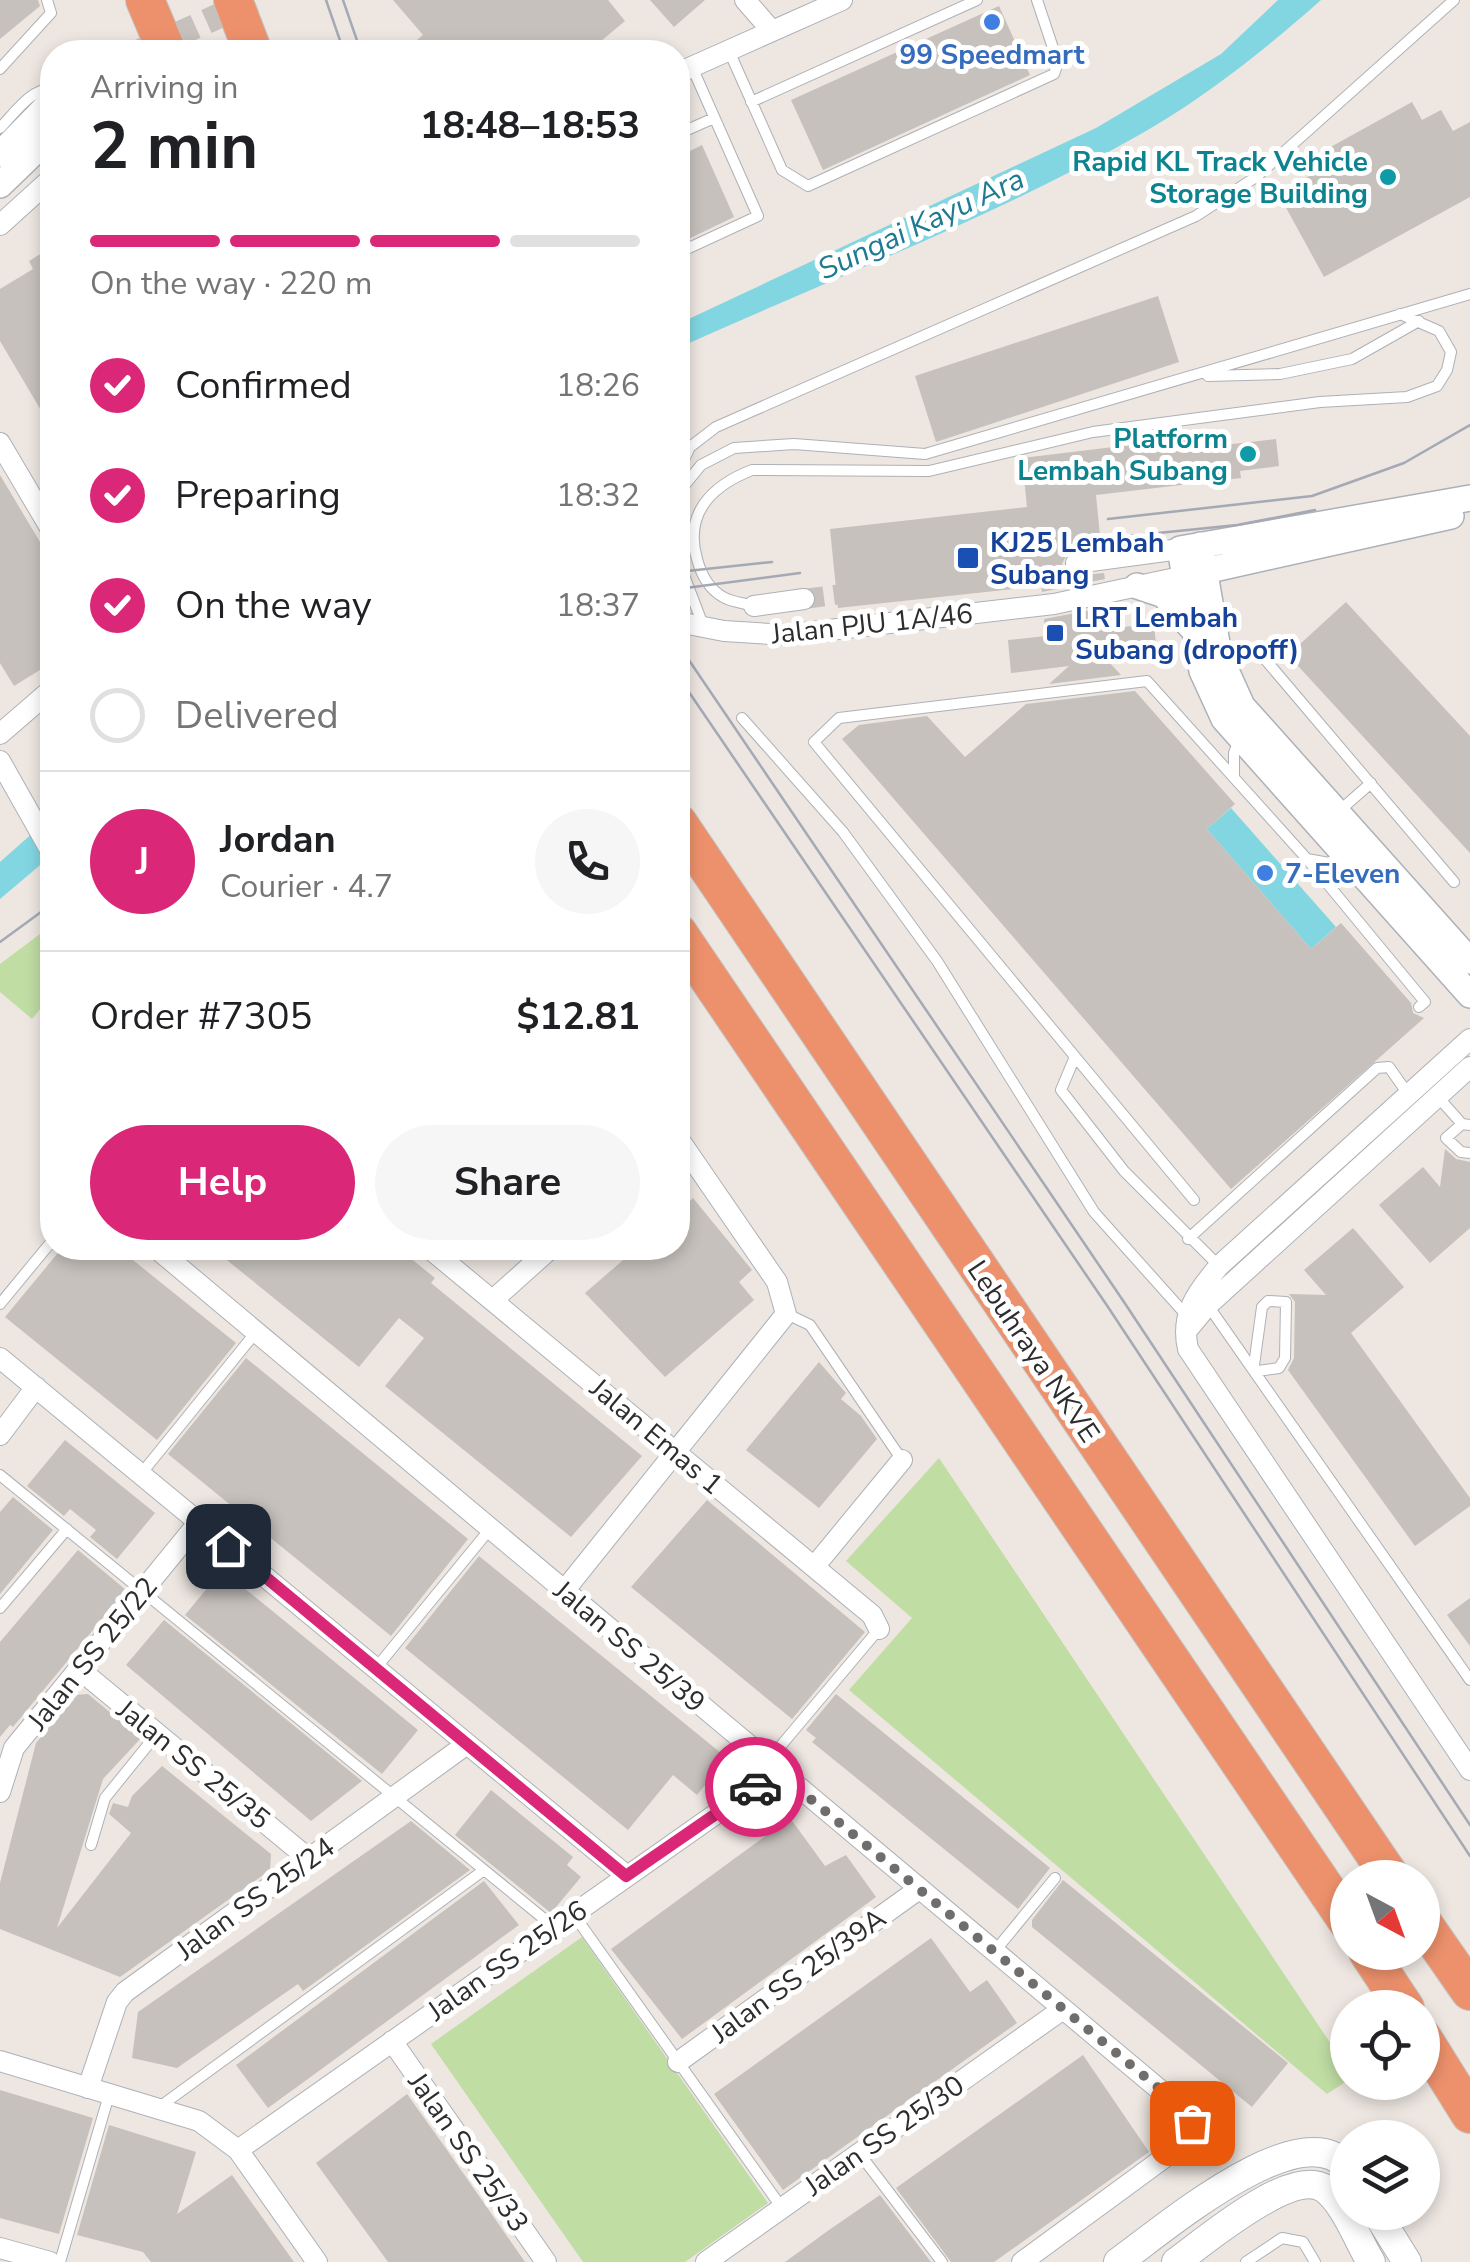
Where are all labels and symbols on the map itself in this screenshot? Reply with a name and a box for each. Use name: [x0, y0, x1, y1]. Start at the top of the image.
marker: 99 Speedmart: [981, 11, 1003, 33]
place label: 99 Speedmart: [899, 36, 1085, 74]
place label: Rapid KL Track Vehicle Storage Building: [1072, 143, 1368, 213]
water label: Sungai Kayu Ara: [811, 159, 1031, 290]
marker: Rapid KL Track Vehicle Storage Building: [1377, 166, 1399, 188]
place label: Platform Lembah Subang: [1017, 420, 1228, 490]
marker: Platform Lembah Subang: [1237, 443, 1259, 465]
place label: KJ25 Lembah Subang: [990, 524, 1164, 594]
marker: KJ25 Lembah Subang: [955, 545, 981, 571]
street label: Jalan PJU 1A/46: [768, 595, 975, 654]
place label: LRT Lembah Subang (dropoff): [1075, 599, 1299, 669]
marker: LRT Lembah Subang (dropoff): [1044, 622, 1066, 644]
place label: 7-Eleven: [1285, 855, 1400, 893]
marker: 7-Eleven: [1254, 862, 1276, 884]
street label: Lebuhraya NKVE: [958, 1253, 1108, 1450]
street label: Jalan Emas 1: [581, 1369, 731, 1504]
pin: [186, 1504, 271, 1589]
street label: Jalan SS 25/22: [19, 1569, 166, 1739]
street label: Jalan SS 25/39: [545, 1571, 713, 1721]
street label: Jalan SS 25/35: [108, 1691, 278, 1838]
courier: [705, 1737, 805, 1837]
street label: Jalan SS 25/24: [168, 1829, 342, 1970]
north arrow: [1330, 1860, 1440, 1970]
street label: Jalan SS 25/26: [419, 1892, 595, 2031]
street label: Jalan SS 25/39A: [703, 1900, 894, 2053]
street label: Jalan SS 25/33: [398, 2064, 537, 2240]
street label: Jalan SS 25/30: [796, 2067, 972, 2206]
pin: [1150, 2081, 1235, 2166]

